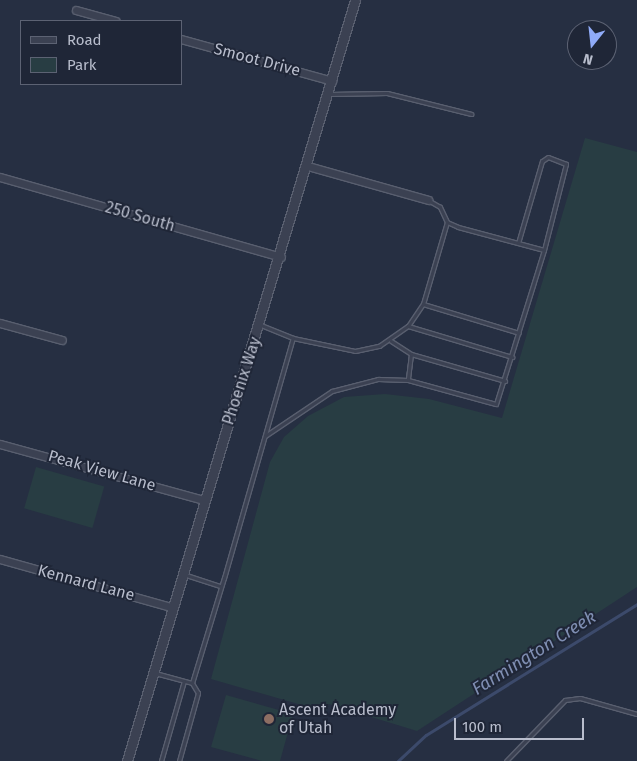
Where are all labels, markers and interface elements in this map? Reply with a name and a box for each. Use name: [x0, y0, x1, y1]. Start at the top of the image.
legend: [20, 20, 182, 85]
north arrow: [567, 20, 617, 70]
text: Road: [67, 31, 102, 49]
street label: Smoot Drive: [212, 39, 302, 81]
text: N: [581, 49, 595, 68]
text: Park: [67, 56, 97, 74]
street label: 250 South: [103, 198, 177, 236]
street label: Phoenix Way: [219, 335, 265, 427]
street label: Peak View Lane: [46, 446, 158, 496]
street label: Kennard Lane: [35, 561, 137, 605]
water label: Farmington Creek: [468, 606, 600, 700]
place label: Ascent Academy of Utah: [279, 700, 396, 738]
scale bar: [457, 708, 587, 740]
marker: Ascent Academy of Utah: [263, 713, 275, 725]
text: 100 m: [462, 718, 502, 736]

